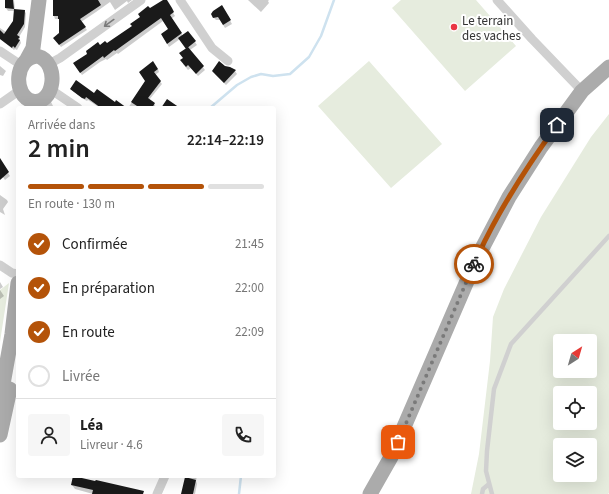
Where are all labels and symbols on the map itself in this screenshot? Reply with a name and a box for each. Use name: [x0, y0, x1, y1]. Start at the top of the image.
place label: Le terrain des vaches: [462, 12, 522, 45]
one-way arrow: [104, 19, 115, 27]
marker: Le terrain des vaches: [449, 22, 459, 32]
pin: [540, 108, 574, 142]
courier: [454, 244, 494, 284]
north arrow: [553, 334, 597, 378]
pin: [381, 425, 415, 459]

